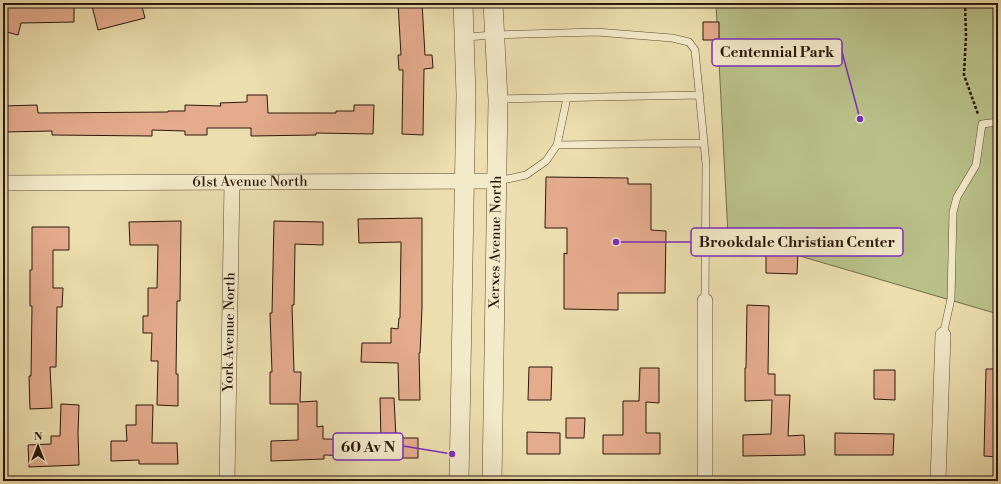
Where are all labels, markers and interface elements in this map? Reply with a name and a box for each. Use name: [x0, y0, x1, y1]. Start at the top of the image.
callout: Centennial Park: [712, 39, 842, 66]
text: Centennial Park: [720, 43, 835, 62]
street label: 61st Avenue North: [192, 173, 308, 191]
street label: Xerxes Avenue North: [486, 175, 506, 310]
callout: Brookdale Christian Center: [691, 228, 903, 256]
text: Brookdale Christian Center: [699, 233, 896, 252]
street label: York Avenue North: [219, 272, 240, 393]
north arrow: [18, 426, 58, 466]
text: N: [34, 430, 43, 444]
callout: 60 Av N: [333, 433, 403, 460]
text: 60 Av N: [341, 438, 395, 457]

